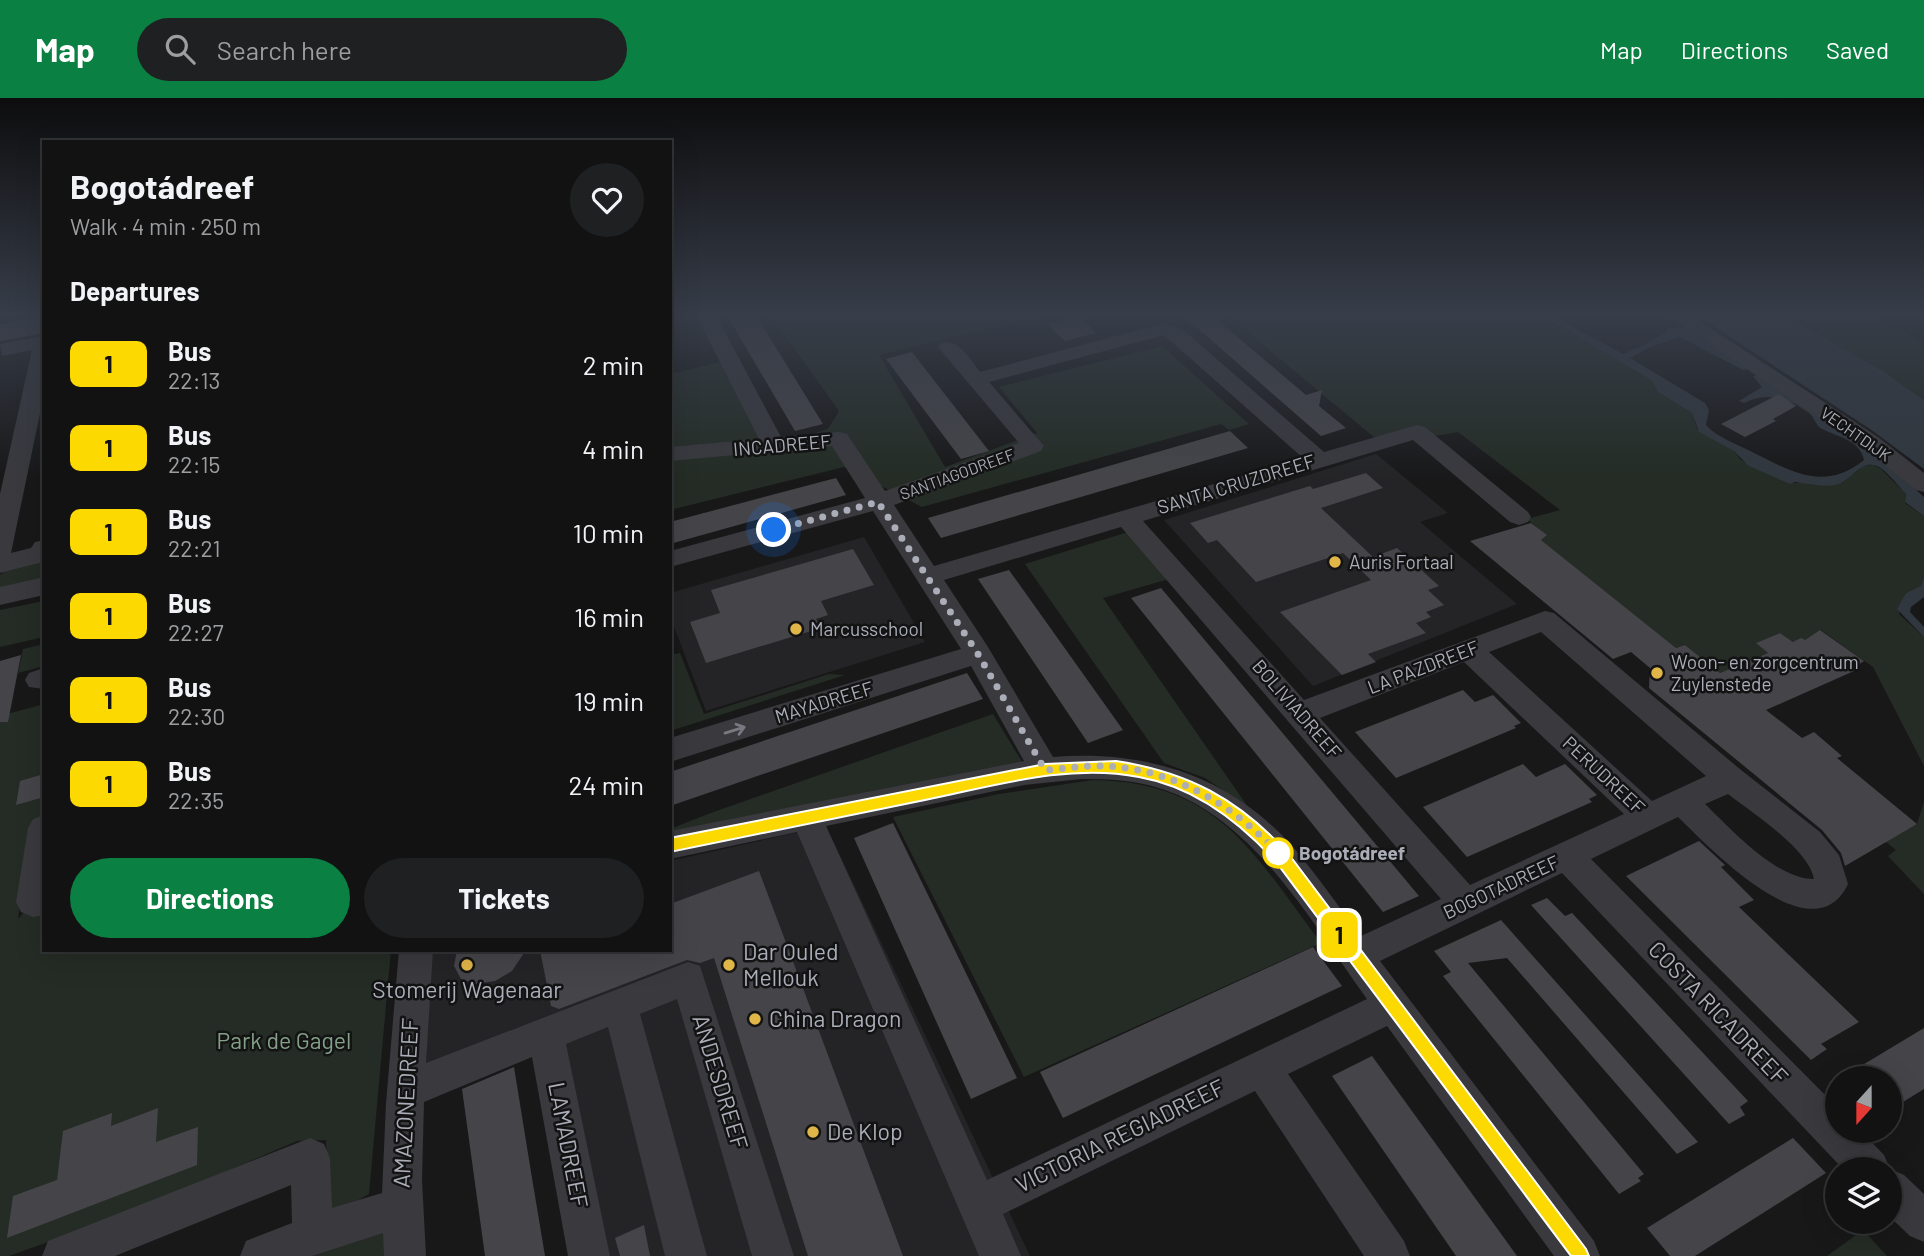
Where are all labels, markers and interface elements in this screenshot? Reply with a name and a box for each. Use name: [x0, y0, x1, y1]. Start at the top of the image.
search box: [137, 18, 627, 81]
text: Map: [35, 29, 95, 69]
icon: search: [161, 30, 199, 68]
text: Search here: [217, 34, 352, 65]
text: Map: [1600, 35, 1643, 64]
text: Directions: [1681, 35, 1788, 64]
text: Saved: [1826, 35, 1889, 64]
button: heart: [570, 163, 644, 237]
text: Bogotádreef: [70, 166, 254, 206]
text: Walk · 4 min · 250 m: [70, 212, 261, 240]
text: Departures: [70, 275, 200, 306]
text: Bus: [168, 335, 211, 366]
text: 1: [104, 349, 113, 378]
text: 2 min: [583, 349, 644, 380]
text: 22:13: [168, 366, 220, 394]
street label: VECHTDIJK: [1818, 403, 1895, 465]
text: Bus: [168, 419, 211, 450]
street label: INCADREEF: [732, 429, 832, 460]
text: 1: [104, 433, 113, 462]
text: 4 min: [582, 433, 644, 464]
street label: SANTIAGODREEF: [897, 444, 1017, 503]
street label: SANTA CRUZDREEF: [1154, 449, 1318, 518]
text: 22:15: [168, 450, 220, 478]
text: Bus: [168, 503, 211, 534]
your location: [756, 512, 791, 547]
text: 1: [104, 517, 113, 546]
text: 10 min: [573, 517, 644, 548]
text: 22:21: [168, 534, 221, 562]
place label: Auris Fortaal: [1349, 550, 1454, 573]
marker: Auris Fortaal: [1327, 554, 1343, 570]
text: Bus: [168, 587, 211, 618]
text: 1: [104, 601, 113, 630]
text: 16 min: [574, 601, 644, 632]
place label: Marcusschool: [810, 617, 923, 640]
text: 22:27: [168, 618, 224, 646]
marker: Marcusschool: [788, 621, 804, 637]
street label: LA PAZDREEF: [1364, 635, 1482, 698]
place label: Woon- en zorgcentrum Zuylenstede: [1671, 650, 1859, 695]
street label: BOLIVIADREEF: [1248, 654, 1347, 763]
marker: Woon- en zorgcentrum Zuylenstede: [1649, 665, 1665, 681]
text: Bus: [168, 671, 211, 702]
street label: MAYADREEF: [772, 676, 876, 727]
text: 1: [104, 685, 113, 714]
text: 19 min: [574, 685, 644, 716]
text: 22:30: [168, 702, 225, 730]
one-way arrow: [724, 723, 746, 735]
street label: PERUDREEF: [1559, 731, 1650, 819]
text: Bus: [168, 755, 211, 786]
text: 1: [104, 769, 113, 798]
text: 24 min: [568, 769, 644, 800]
text: 22:35: [168, 786, 224, 814]
marker: Bogotádreef: [1263, 838, 1293, 868]
place label: Bogotádreef: [1299, 841, 1405, 864]
street label: BOGOTADREEF: [1439, 850, 1563, 923]
button: Directions: [70, 858, 350, 938]
button: Tickets: [364, 858, 644, 938]
line badge: 1: [1316, 912, 1362, 958]
text: 1: [1335, 920, 1343, 949]
street label: COSTA RICADREEF: [1643, 935, 1794, 1090]
place label: Dar Ouled Mellouk: [743, 937, 839, 991]
marker: Stomerij Wagenaar: [459, 957, 475, 973]
marker: Dar Ouled Mellouk: [721, 957, 737, 973]
place label: Stomerij Wagenaar: [372, 975, 562, 1003]
place label: China Dragon: [769, 1004, 902, 1032]
street label: ANDESDREEF: [687, 1011, 755, 1153]
marker: China Dragon: [747, 1011, 763, 1027]
street label: AMAZONEDREEF: [387, 1017, 423, 1189]
park label: Park de Gagel: [217, 1026, 351, 1054]
north arrow: [1825, 1066, 1902, 1143]
map controls: [1825, 1066, 1902, 1234]
street label: VICTORIA REGIADREEF: [1010, 1072, 1229, 1198]
street label: LAMADREEF: [543, 1080, 595, 1210]
place label: De Klop: [827, 1117, 903, 1145]
marker: De Klop: [805, 1124, 821, 1140]
button: layers: [1825, 1157, 1902, 1234]

